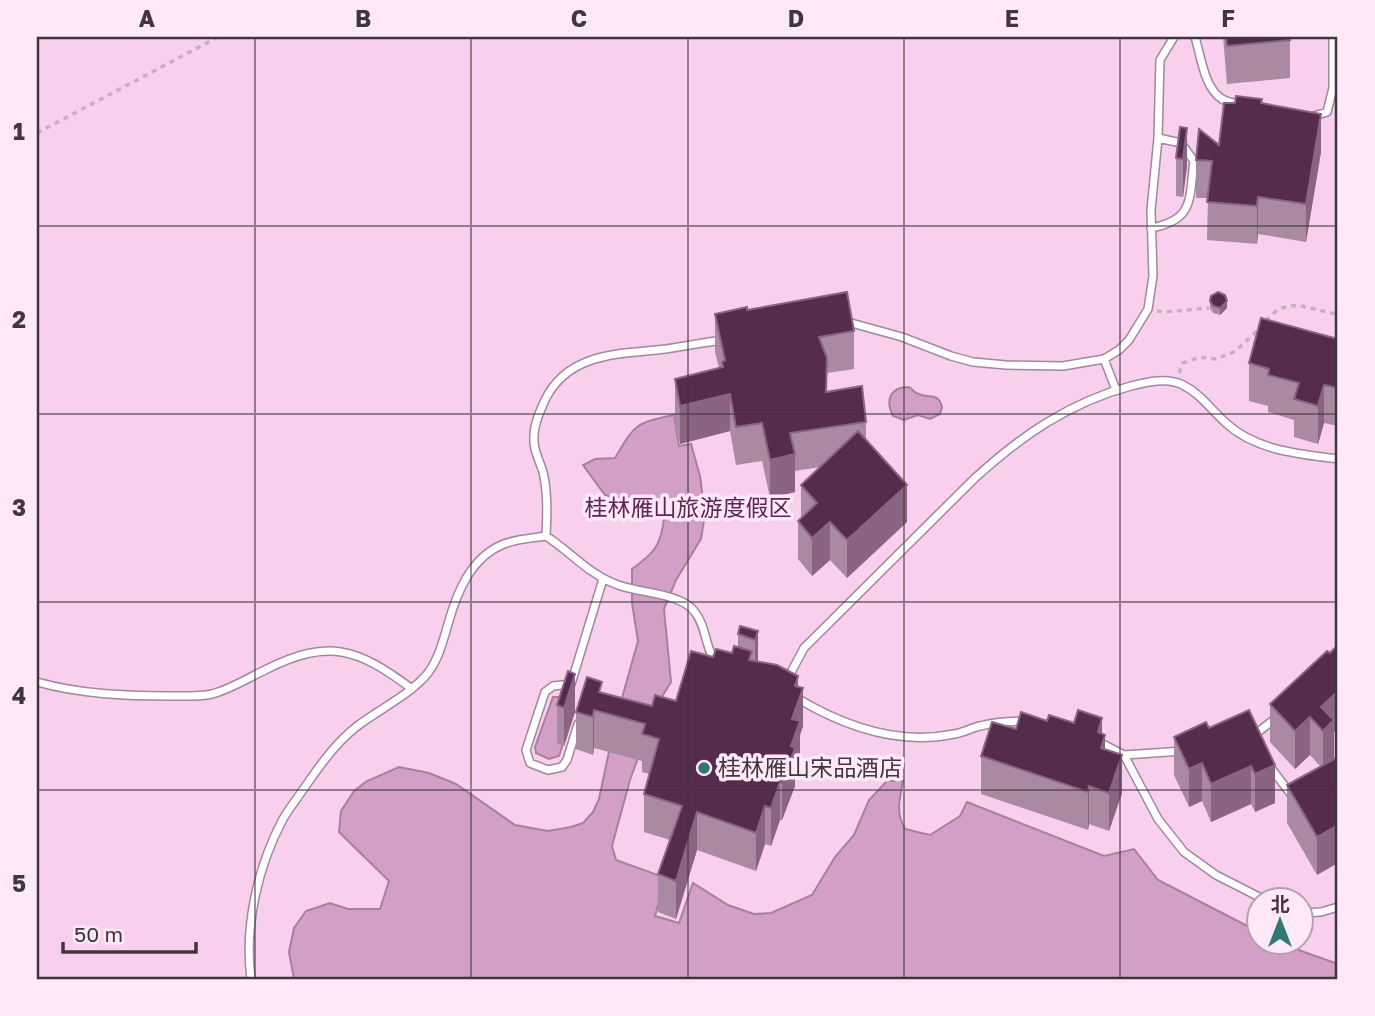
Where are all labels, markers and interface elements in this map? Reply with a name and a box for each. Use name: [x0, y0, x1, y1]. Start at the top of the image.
text: A: [139, 4, 156, 32]
text: B: [355, 4, 371, 32]
text: C: [571, 4, 587, 32]
text: D: [788, 4, 804, 32]
text: E: [1005, 4, 1019, 32]
text: F: [1221, 4, 1235, 32]
text: 1: [13, 117, 25, 145]
text: 2: [12, 305, 26, 333]
text: 3: [12, 493, 26, 521]
park label: 桂林雁山旅游度假区: [585, 493, 792, 521]
text: 4: [12, 681, 26, 709]
place label: 桂林雁山宋品酒店: [718, 753, 902, 781]
marker: 桂林雁山宋品酒店: [696, 760, 712, 776]
text: 5: [12, 869, 26, 897]
north arrow: [1246, 886, 1316, 956]
text: 北: [1270, 892, 1290, 915]
scale bar: [63, 911, 196, 955]
text: 50 m: [74, 921, 123, 947]

